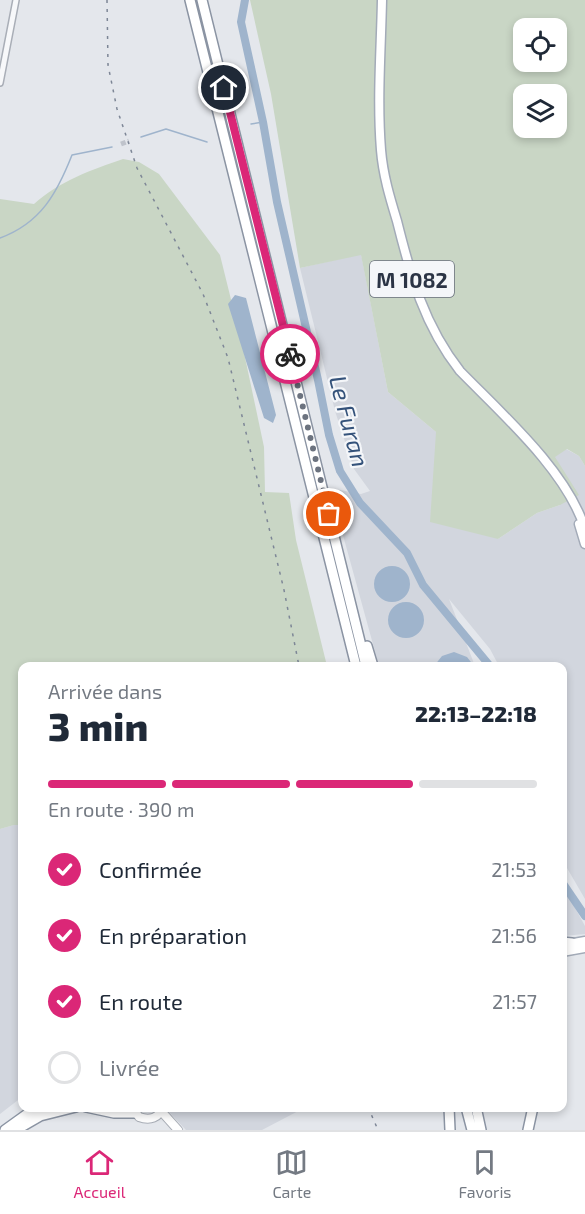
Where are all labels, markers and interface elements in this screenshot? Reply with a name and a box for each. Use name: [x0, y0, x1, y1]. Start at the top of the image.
map controls: [513, 18, 567, 138]
button: locate: [513, 18, 567, 72]
pin: [198, 62, 249, 113]
icon: home: [207, 71, 240, 104]
button: layers: [513, 84, 567, 138]
road number: M 1082: [370, 261, 454, 297]
courier: [260, 324, 320, 384]
icon: bike: [274, 338, 307, 371]
water label: Le Furan: [324, 372, 376, 470]
pin: [303, 488, 354, 539]
icon: bag: [312, 497, 345, 530]
text: Arrivée dans: [48, 679, 162, 703]
text: 22:13–22:18: [415, 700, 537, 726]
text: 3 min: [48, 702, 148, 749]
text: En route · 390 m: [48, 797, 194, 821]
icon: check: [48, 853, 81, 886]
text: Confirmée: [99, 856, 202, 882]
text: 21:53: [491, 857, 537, 881]
icon: check: [48, 919, 81, 952]
text: En préparation: [99, 922, 247, 948]
text: 21:56: [491, 923, 537, 947]
icon: check: [48, 985, 81, 1018]
text: En route: [99, 988, 183, 1014]
text: 21:57: [492, 989, 537, 1013]
text: Livrée: [99, 1054, 160, 1080]
tab: Accueil: [74, 1146, 125, 1201]
tab: Carte: [272, 1146, 311, 1201]
tab: Favoris: [458, 1146, 511, 1201]

